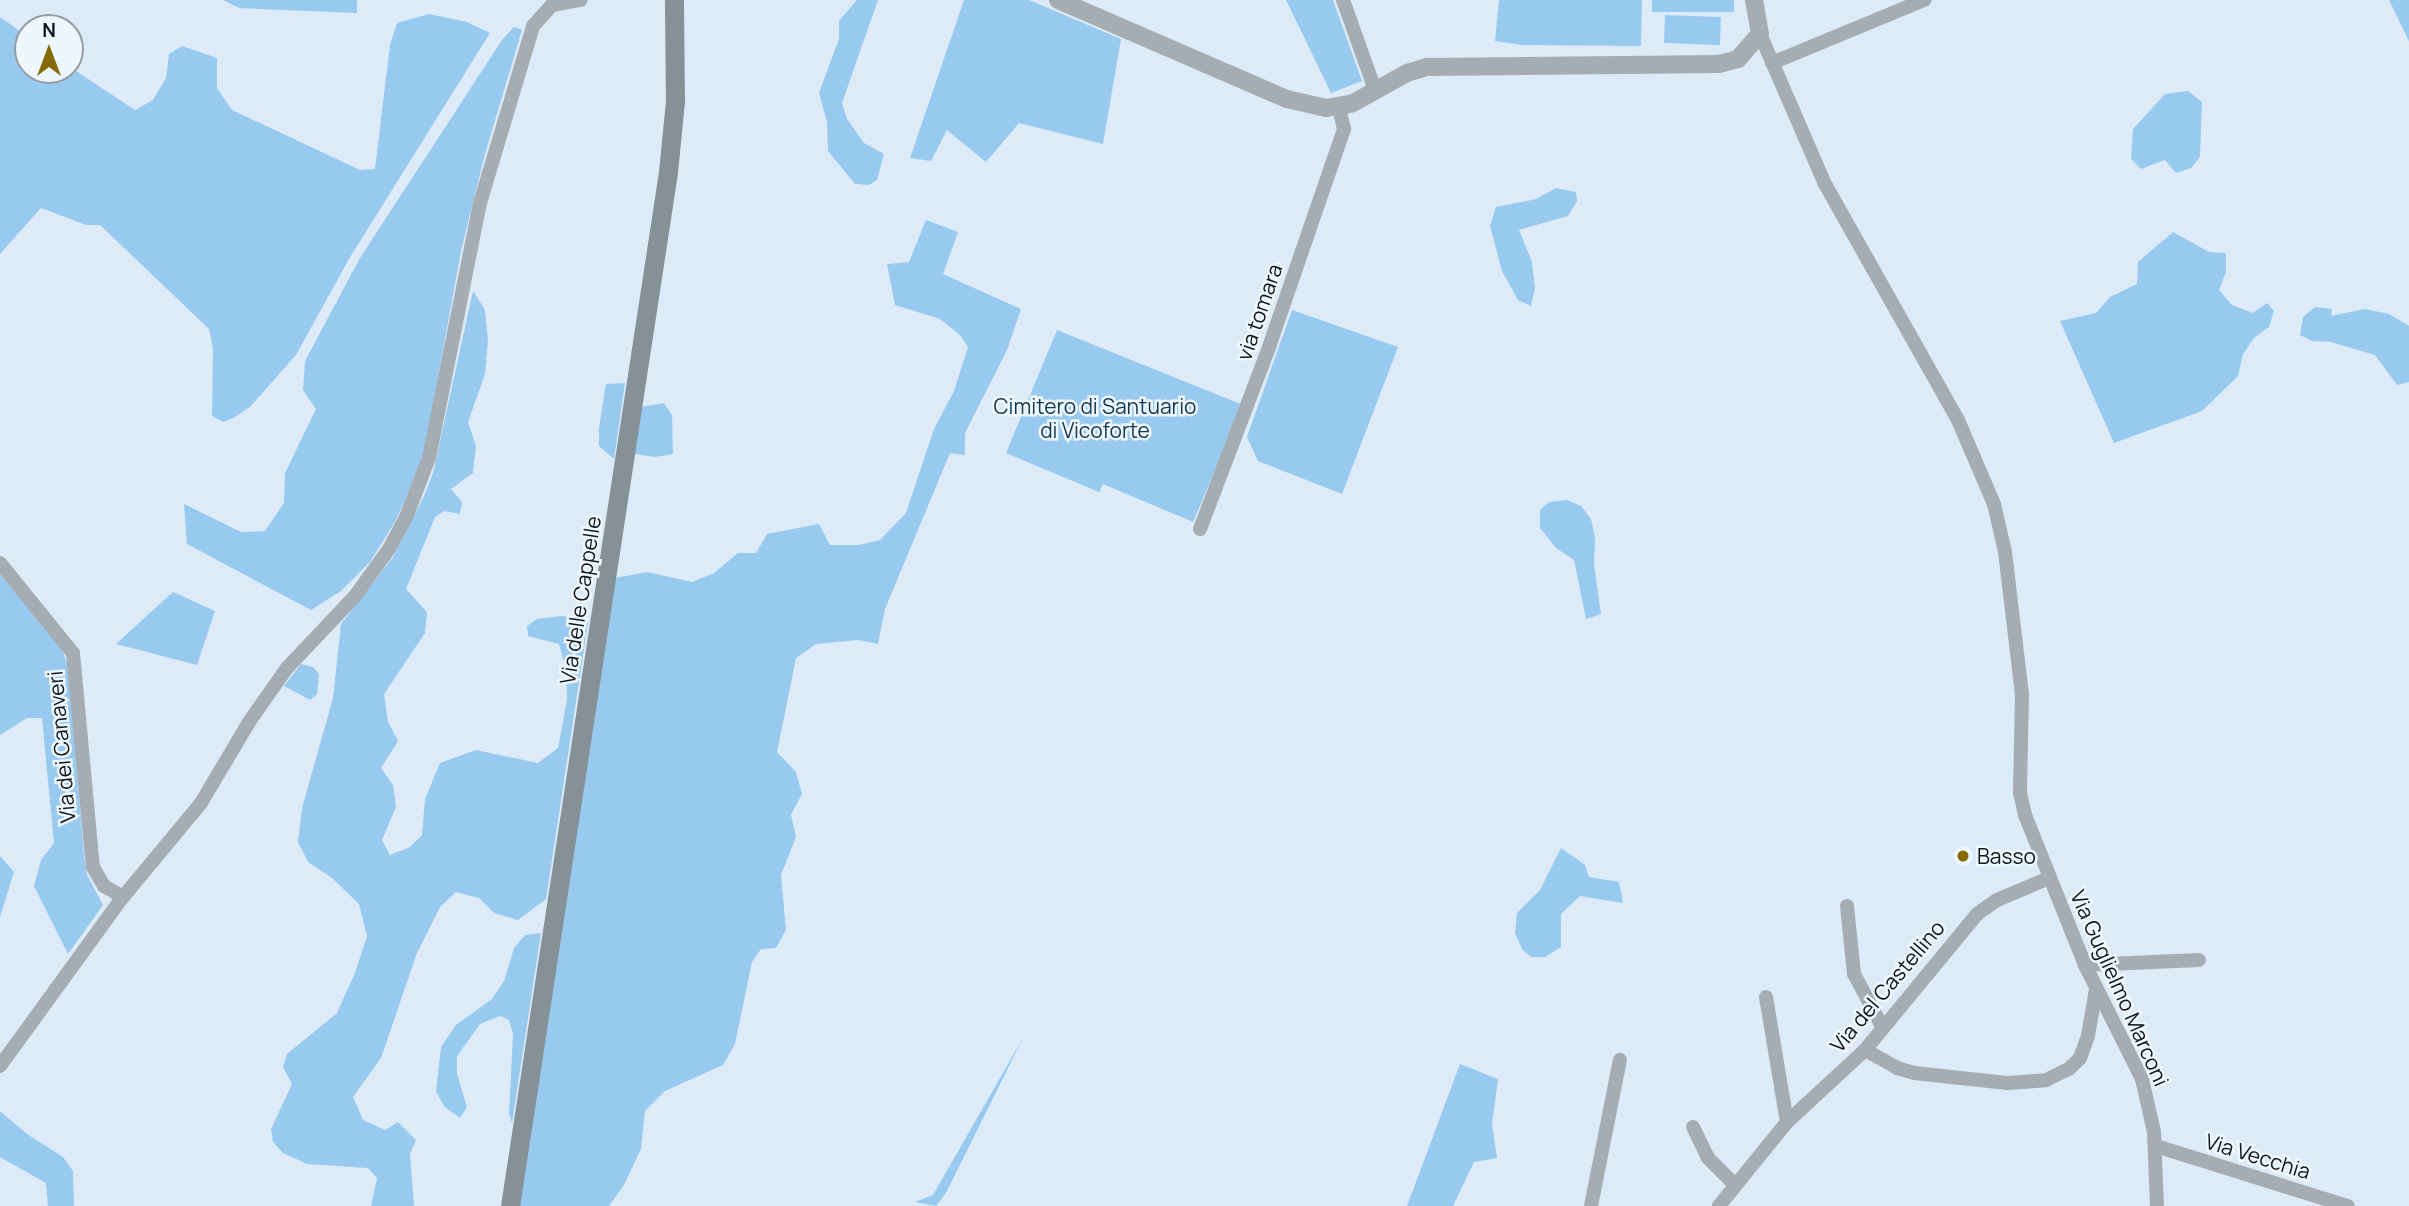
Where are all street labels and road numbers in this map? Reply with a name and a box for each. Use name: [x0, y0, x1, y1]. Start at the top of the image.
street label: via tomara: [1231, 261, 1287, 363]
street label: Via delle Cappelle: [554, 514, 606, 686]
street label: Via dei Canaveri: [42, 670, 80, 824]
street label: Via Guglielmo Marconi: [2065, 886, 2175, 1090]
street label: Via del Castellino: [1825, 915, 1949, 1057]
street label: Via Vecchia: [2202, 1128, 2314, 1184]

